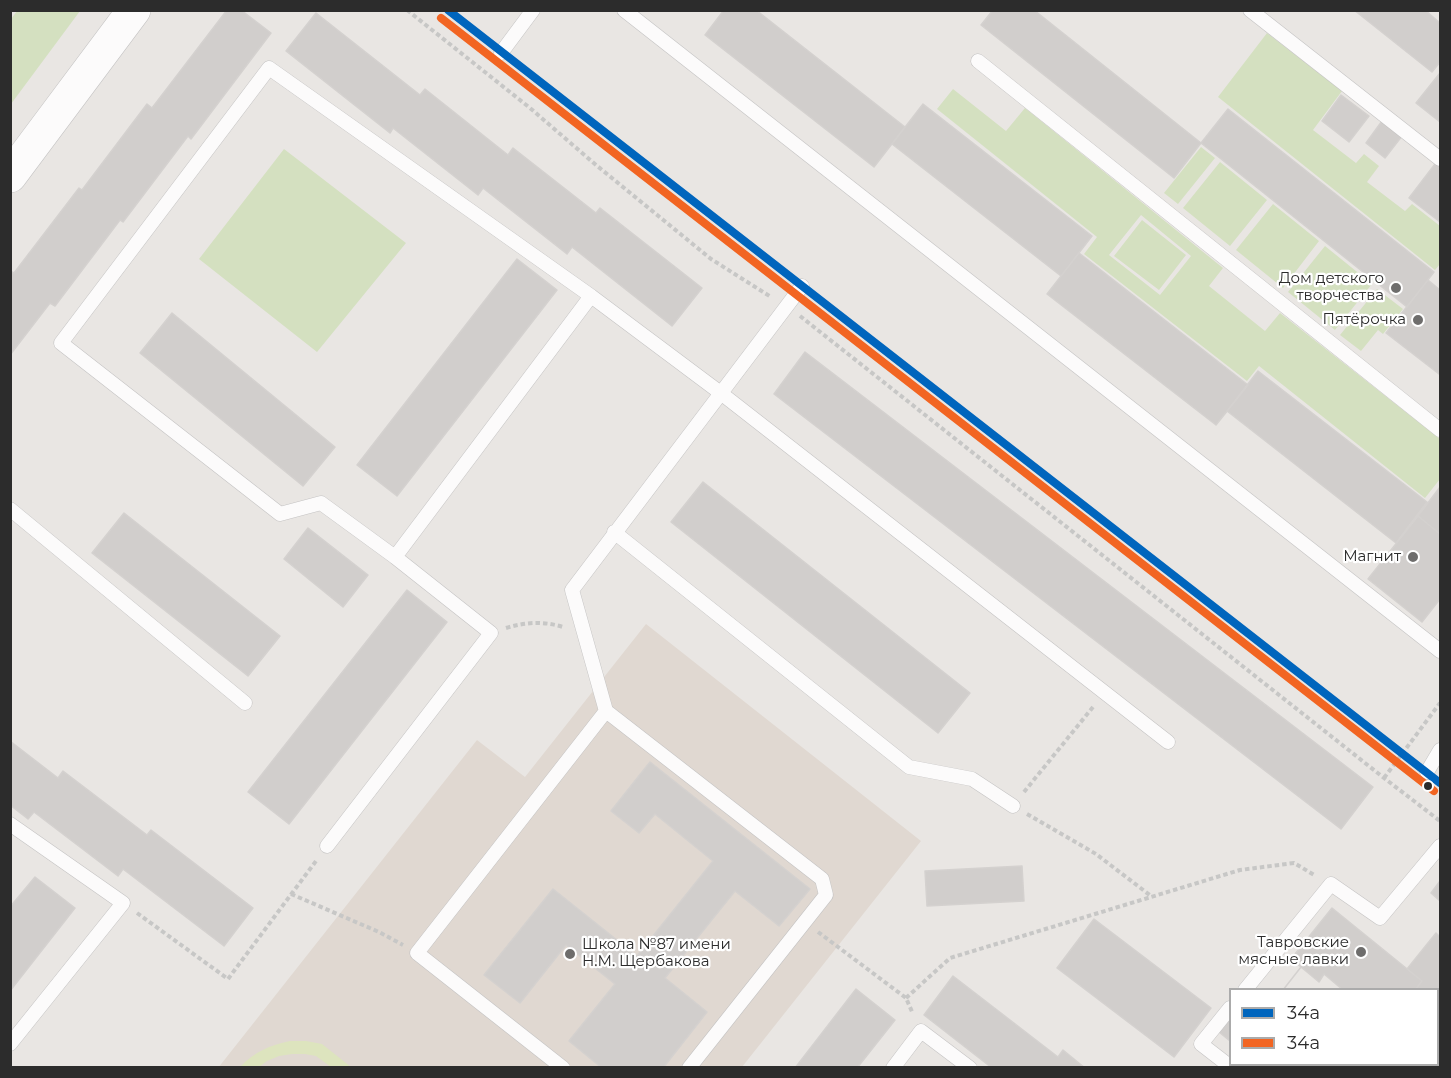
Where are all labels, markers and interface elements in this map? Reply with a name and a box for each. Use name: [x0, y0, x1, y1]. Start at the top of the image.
place label: Дом детского творчества: [1279, 270, 1384, 305]
marker: Дом детского творчества: [1389, 281, 1403, 295]
place label: Пятёрочка: [1322, 311, 1406, 329]
marker: Пятёрочка: [1411, 313, 1425, 327]
place label: Магнит: [1343, 548, 1401, 566]
marker: Магнит: [1406, 550, 1420, 564]
unlabelled marker: [1422, 780, 1434, 792]
place label: Тавровские мясные лавки: [1238, 934, 1349, 969]
place label: Школа №87 имени Н.М. Щербакова: [582, 936, 731, 971]
marker: Тавровские мясные лавки: [1354, 945, 1368, 959]
marker: Школа №87 имени Н.М. Щербакова: [563, 947, 577, 961]
legend: [1229, 988, 1439, 1066]
text: 34а: [1287, 1002, 1320, 1024]
text: 34a: [1287, 1032, 1320, 1054]

